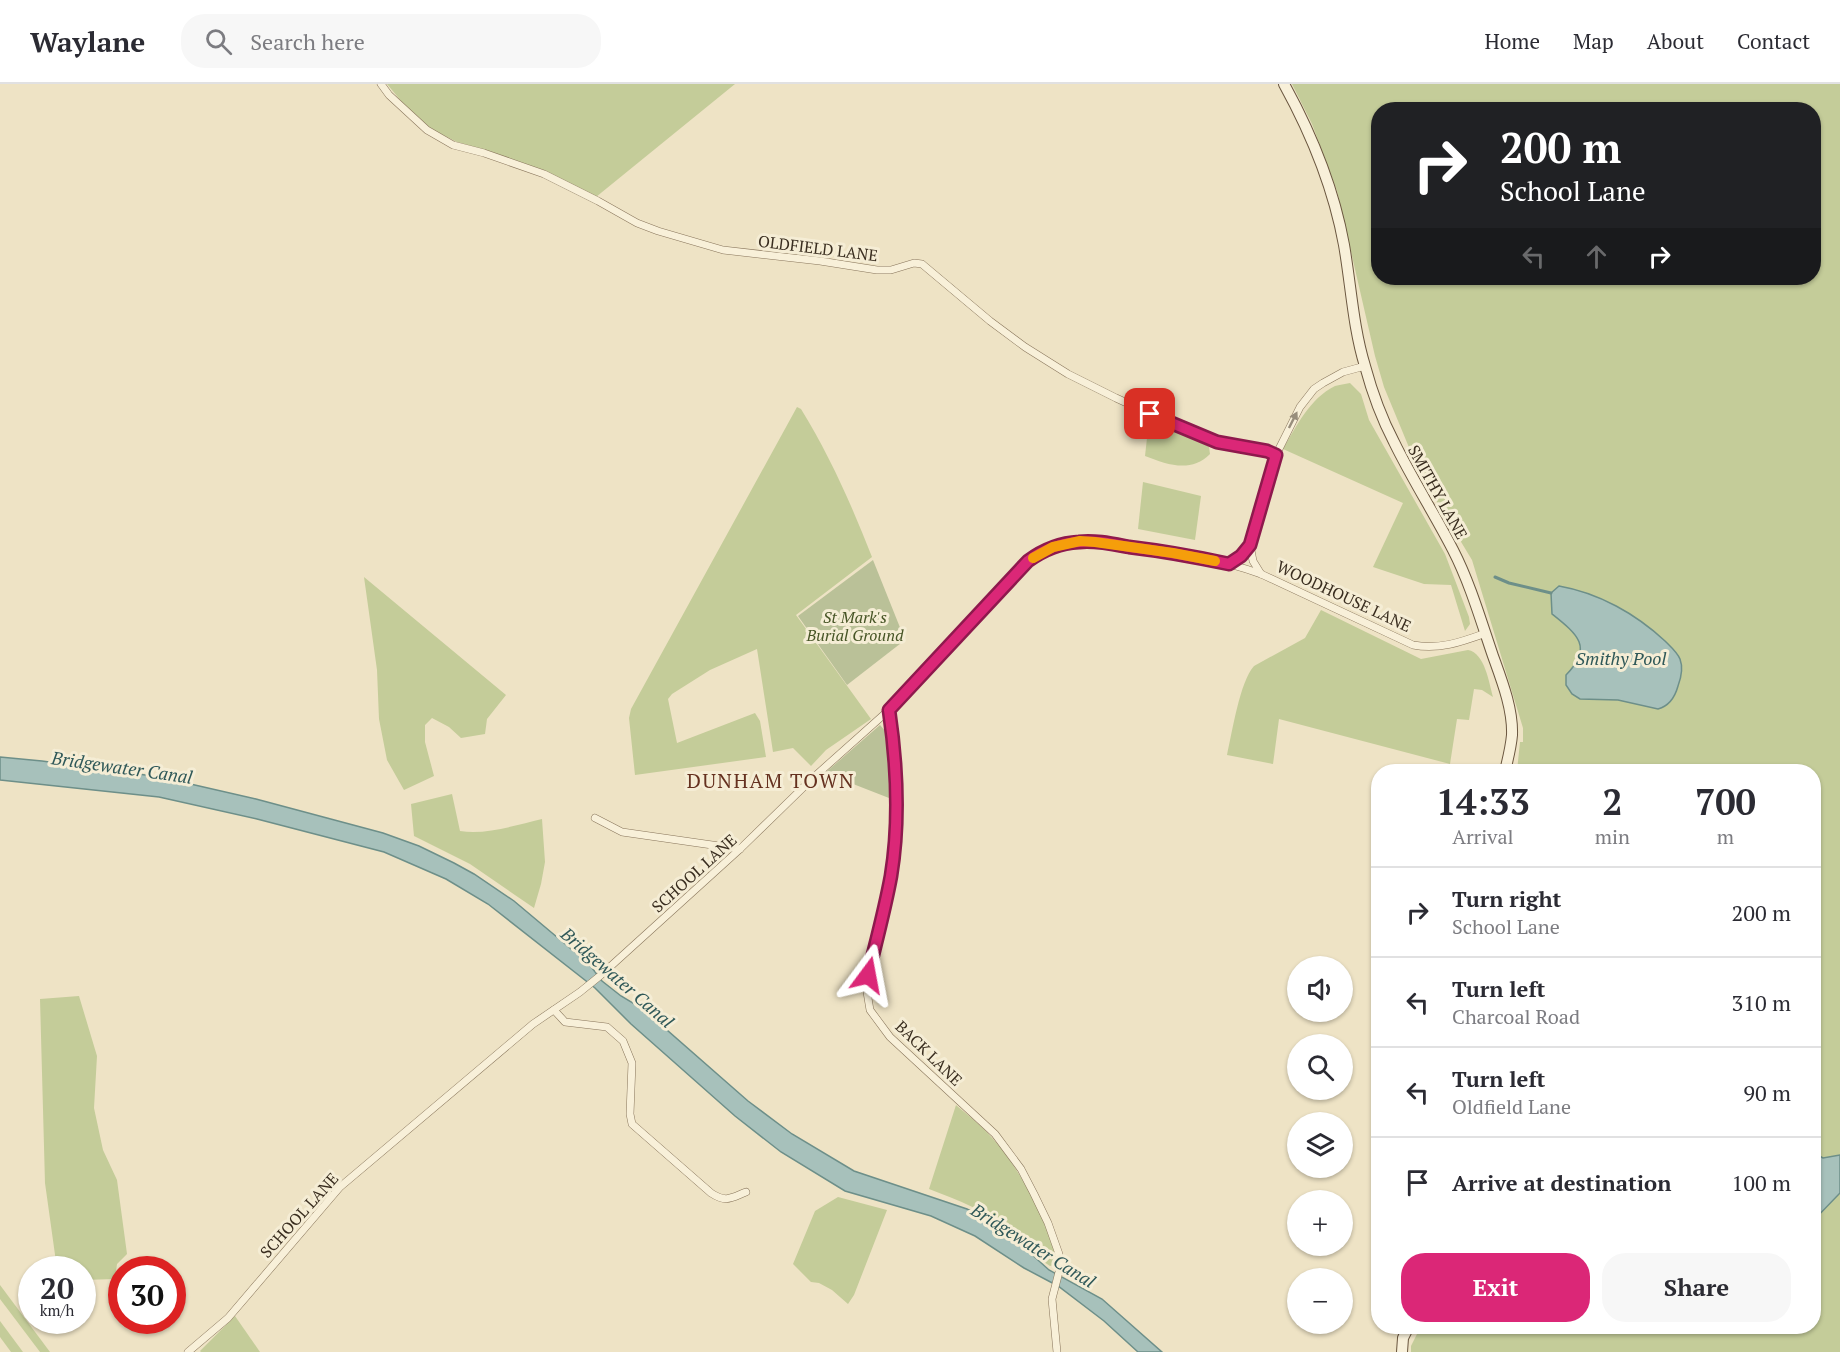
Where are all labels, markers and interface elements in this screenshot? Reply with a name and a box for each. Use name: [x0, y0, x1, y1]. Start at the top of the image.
search box: [181, 14, 601, 68]
text: Waylane: [30, 23, 145, 60]
icon: search: [202, 25, 235, 58]
text: Search here: [250, 27, 365, 56]
text: Home: [1484, 27, 1540, 55]
text: Map: [1573, 27, 1614, 55]
text: About: [1647, 27, 1704, 55]
text: Contact: [1737, 27, 1810, 55]
text: 200 m: [1500, 119, 1621, 175]
icon: right: [1401, 126, 1479, 204]
text: School Lane: [1500, 173, 1646, 209]
street label: OLDFIELD LANE: [757, 230, 879, 266]
icon: left: [1517, 240, 1550, 273]
icon: ahead: [1580, 240, 1613, 273]
icon: right: [1643, 240, 1676, 273]
pin: [1124, 388, 1175, 439]
icon: arrive: [1133, 397, 1166, 430]
one-way arrow: [1289, 412, 1298, 429]
street label: SMITHY LANE: [1403, 441, 1473, 543]
street label: WOODHOUSE LANE: [1273, 555, 1415, 637]
park label: St Mark's Burial Ground: [805, 606, 904, 646]
water label: Smithy Pool: [1576, 646, 1666, 670]
water label: Bridgewater Canal: [49, 745, 194, 789]
district label: DUNHAM TOWN: [687, 767, 855, 794]
text: 14:33: [1436, 778, 1530, 825]
text: 2: [1602, 778, 1623, 825]
text: 700: [1695, 778, 1756, 825]
text: Arrival: [1452, 823, 1514, 850]
text: min: [1595, 823, 1630, 850]
text: m: [1717, 823, 1734, 850]
street label: SCHOOL LANE: [647, 829, 741, 917]
text: Turn right: [1452, 884, 1561, 913]
icon: right: [1401, 896, 1434, 929]
text: 200 m: [1731, 898, 1791, 927]
text: School Lane: [1452, 913, 1560, 940]
water label: Bridgewater Canal: [555, 921, 679, 1033]
position arrow: [836, 943, 900, 1007]
map controls: [1287, 956, 1353, 1334]
button: sound: [1287, 956, 1353, 1022]
text: Turn left: [1452, 974, 1545, 1003]
icon: left: [1401, 986, 1434, 1019]
text: 310 m: [1731, 988, 1791, 1017]
text: Charcoal Road: [1452, 1003, 1580, 1030]
street label: BACK LANE: [891, 1016, 967, 1090]
button: search: [1287, 1034, 1353, 1100]
text: Turn left: [1452, 1064, 1545, 1093]
icon: left: [1401, 1076, 1434, 1109]
text: 90 m: [1743, 1078, 1791, 1107]
text: Oldfield Lane: [1452, 1093, 1571, 1120]
button: layers: [1287, 1112, 1353, 1178]
icon: arrive: [1401, 1166, 1434, 1199]
street label: SCHOOL LANE: [255, 1168, 343, 1262]
text: Arrive at destination: [1452, 1168, 1671, 1197]
text: 100 m: [1731, 1168, 1791, 1197]
button: +: [1287, 1190, 1353, 1256]
water label: Bridgewater Canal: [966, 1197, 1100, 1293]
button: Exit: [1401, 1253, 1590, 1322]
button: Share: [1602, 1253, 1791, 1322]
speed limit sign: 30: [108, 1256, 186, 1334]
text: 20: [40, 1268, 74, 1308]
button: −: [1287, 1268, 1353, 1334]
text: km/h: [40, 1300, 74, 1320]

